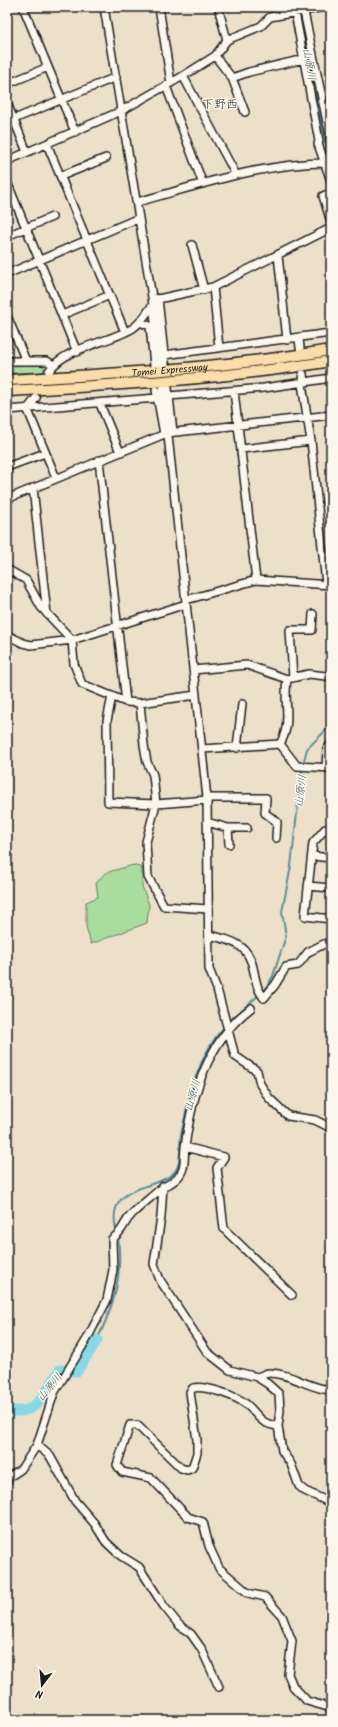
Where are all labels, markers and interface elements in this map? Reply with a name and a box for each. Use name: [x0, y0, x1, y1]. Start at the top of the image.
water label: 山原川: [297, 46, 321, 82]
district label: 下野西: [202, 95, 238, 114]
street label: Tomei Expressway: [131, 359, 209, 381]
water label: 山原川: [290, 774, 312, 809]
water label: 山原川: [180, 1077, 206, 1114]
water label: 山原川: [32, 1369, 67, 1406]
north arrow: [22, 1665, 62, 1705]
text: N: [34, 1684, 45, 1703]

